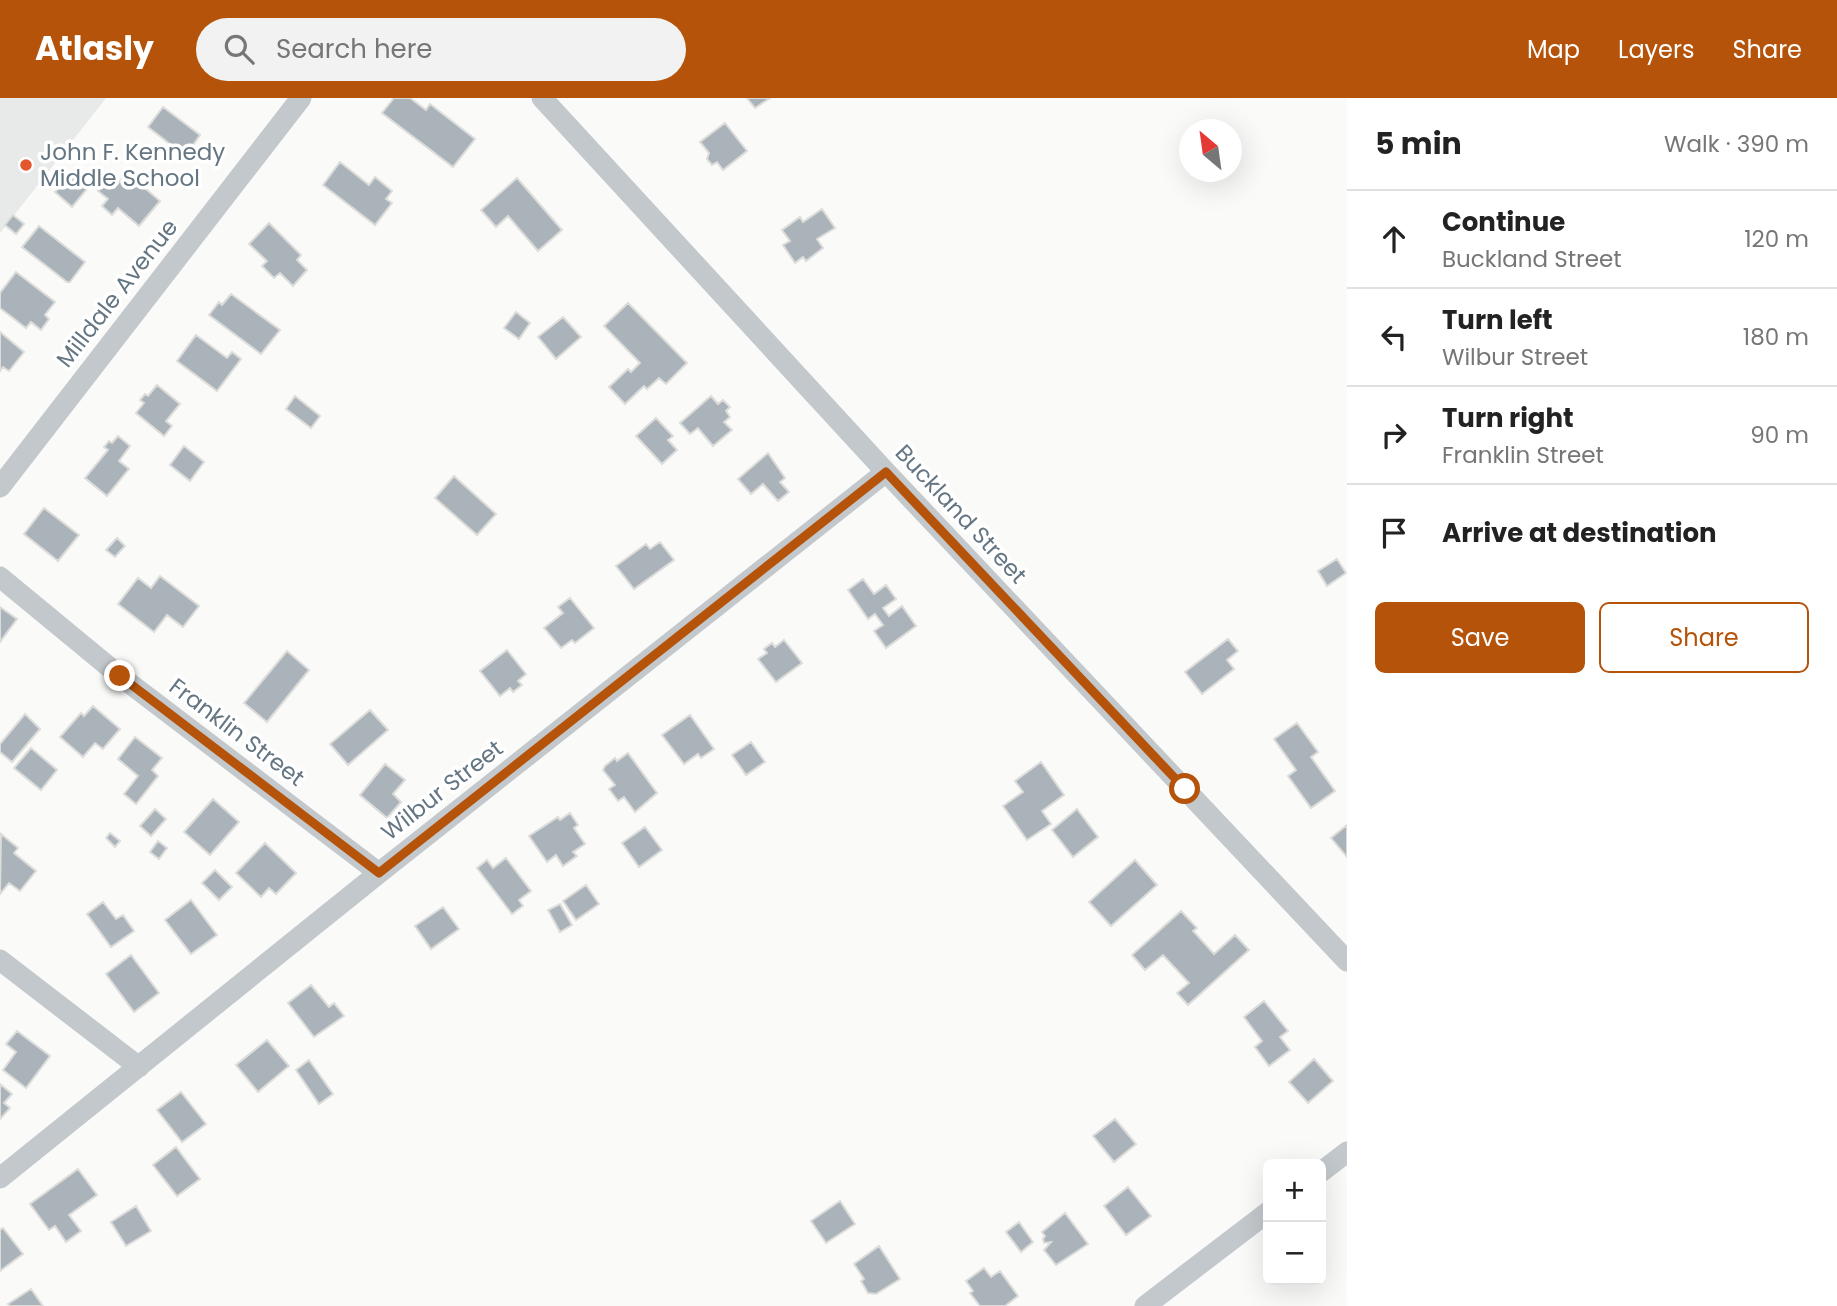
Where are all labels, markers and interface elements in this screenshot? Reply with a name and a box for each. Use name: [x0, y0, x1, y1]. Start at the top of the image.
search box: [196, 18, 686, 81]
text: Atlasly: [35, 25, 154, 72]
icon: search: [220, 30, 258, 68]
text: Search here: [276, 31, 432, 67]
text: Map: [1527, 33, 1580, 66]
text: Layers: [1618, 33, 1694, 66]
text: Share: [1732, 33, 1802, 66]
north arrow: [1179, 119, 1242, 182]
text: 5 min: [1375, 122, 1462, 165]
text: Walk · 390 m: [1664, 128, 1809, 160]
place label: John F. Kennedy Middle School: [40, 136, 225, 194]
marker: John F. Kennedy Middle School: [18, 157, 34, 173]
text: Continue: [1442, 204, 1565, 240]
street label: Milldale Avenue: [49, 212, 185, 374]
icon: ahead: [1375, 220, 1413, 258]
text: 120 m: [1744, 223, 1809, 255]
text: Buckland Street: [1442, 243, 1622, 275]
text: Turn left: [1442, 302, 1553, 338]
icon: left: [1375, 318, 1413, 356]
text: 180 m: [1743, 321, 1809, 353]
text: Wilbur Street: [1442, 341, 1588, 373]
text: Turn right: [1442, 400, 1574, 436]
icon: right: [1375, 416, 1413, 454]
text: 90 m: [1750, 419, 1809, 451]
street label: Buckland Street: [888, 437, 1034, 591]
text: Franklin Street: [1442, 439, 1604, 471]
icon: arrive: [1375, 514, 1413, 552]
text: Arrive at destination: [1442, 515, 1717, 551]
button: Save: [1375, 602, 1585, 673]
button: Share: [1599, 602, 1809, 673]
route end: [104, 660, 135, 691]
street label: Franklin Street: [163, 671, 311, 793]
street label: Wilbur Street: [375, 732, 509, 848]
route start: [1169, 773, 1200, 804]
map controls: [1263, 1159, 1326, 1285]
button: +: [1263, 1159, 1326, 1222]
button: −: [1263, 1222, 1326, 1285]

